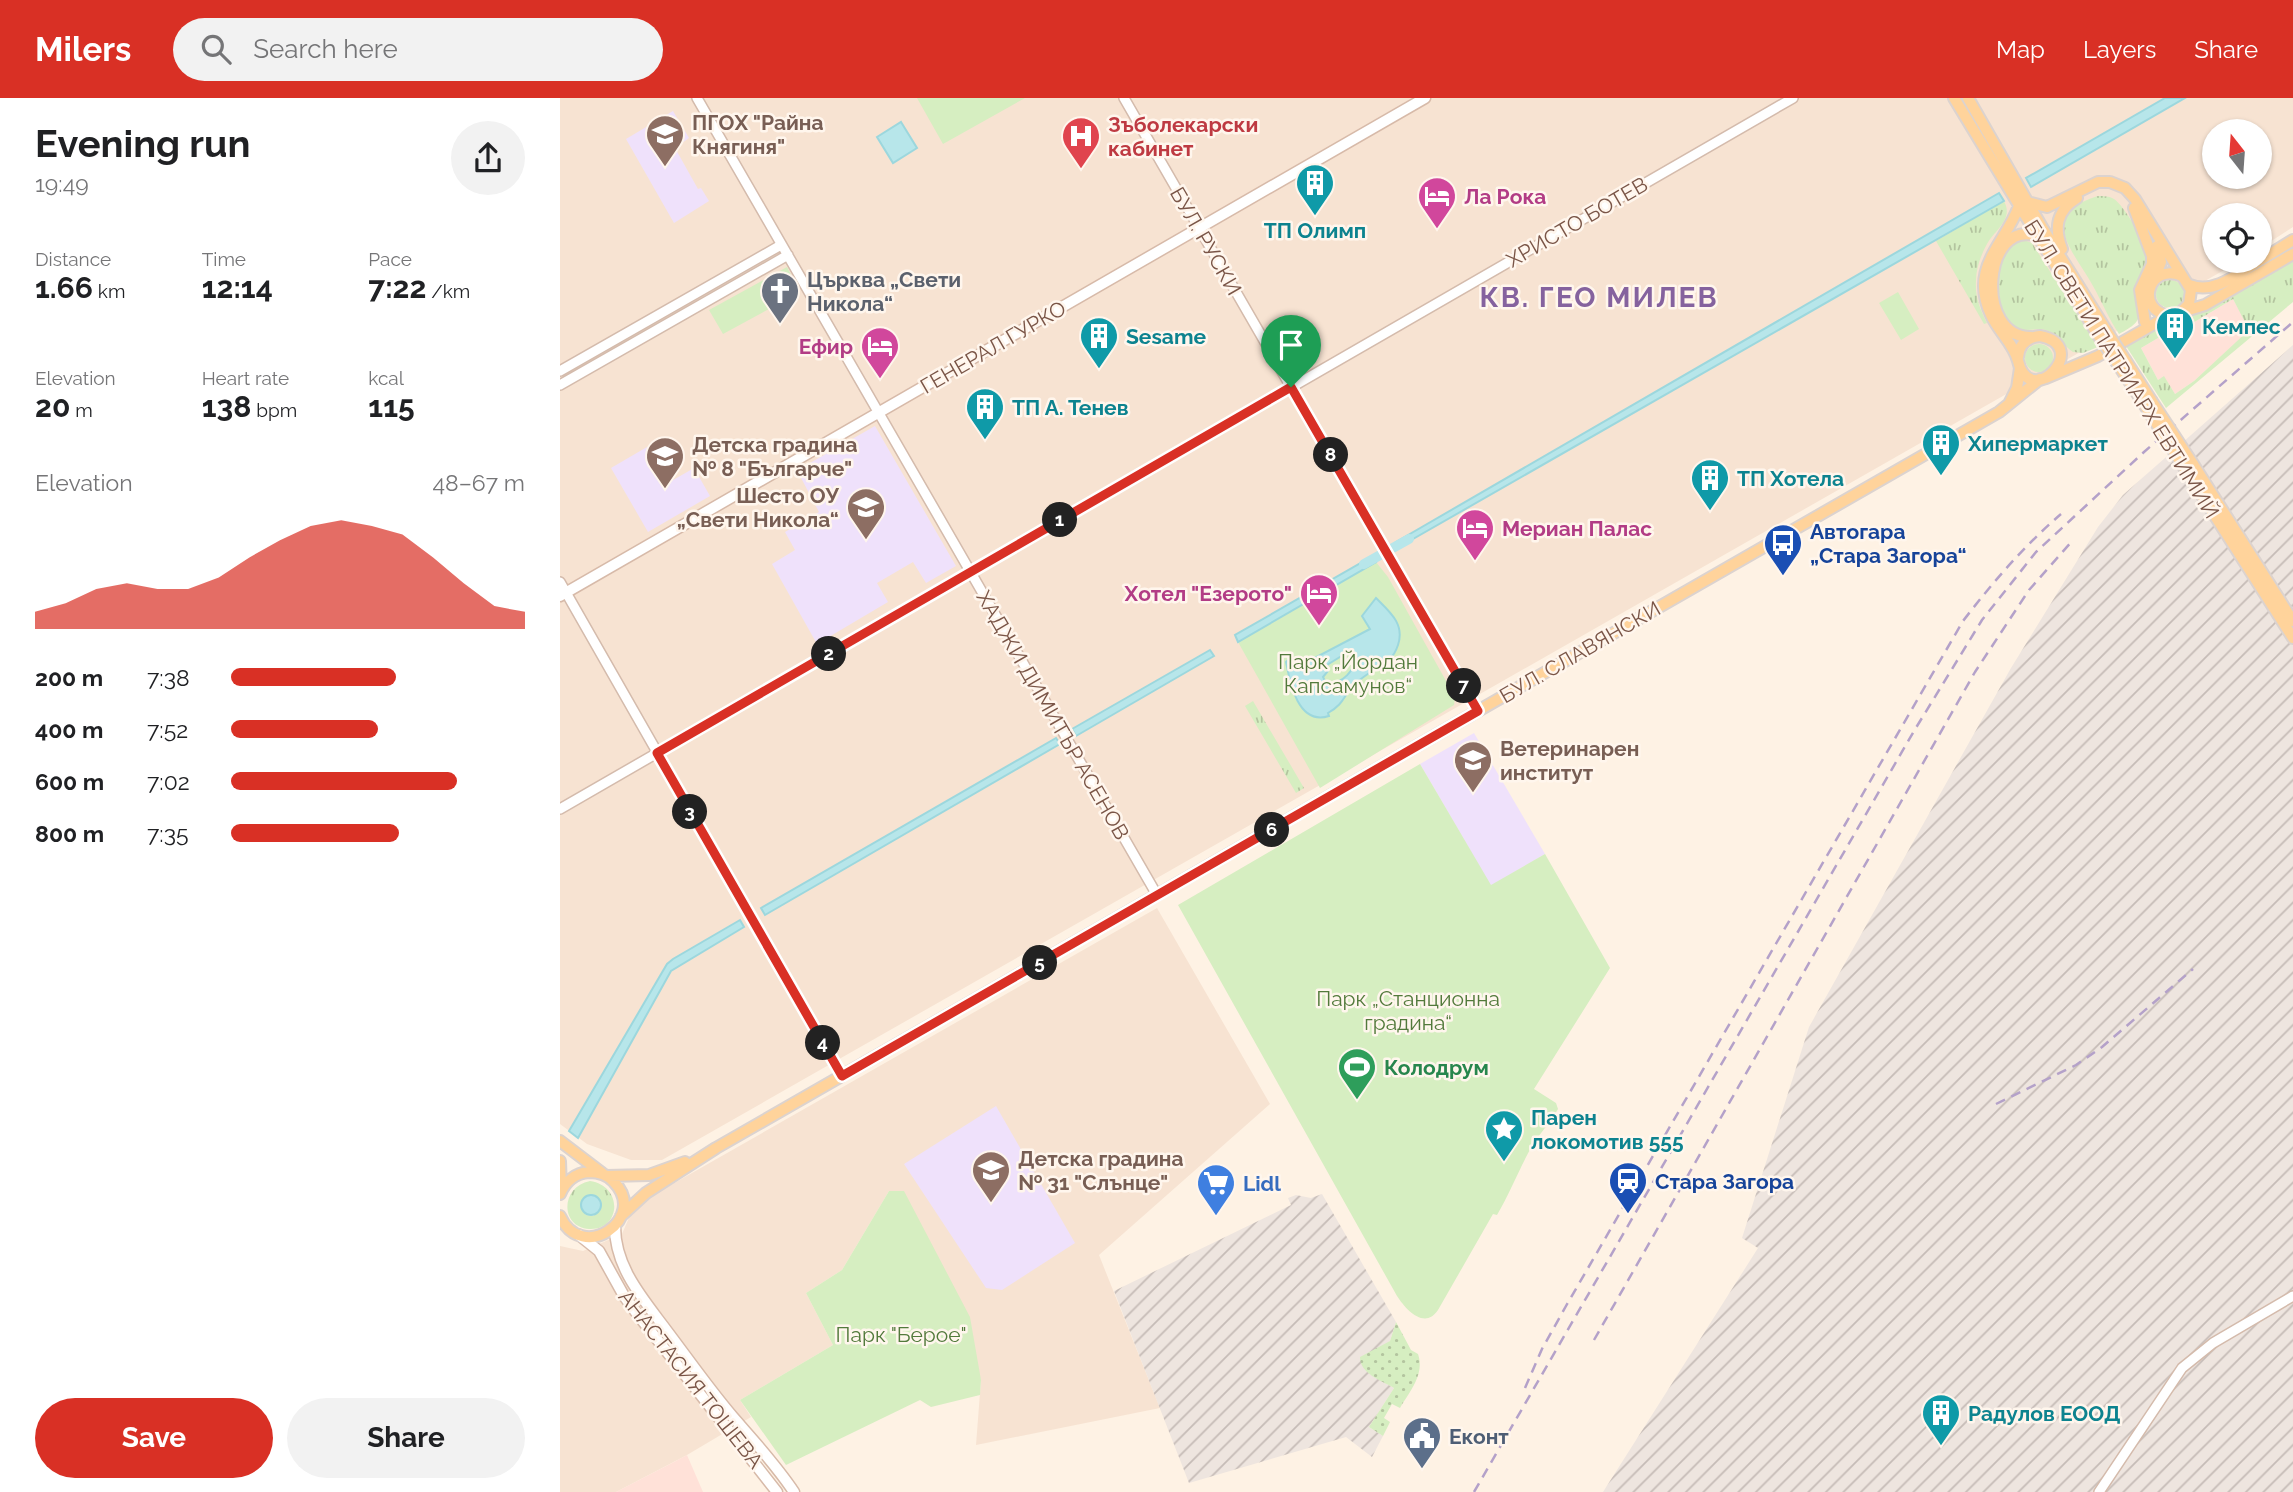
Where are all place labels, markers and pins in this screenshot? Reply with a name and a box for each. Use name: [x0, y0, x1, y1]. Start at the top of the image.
place label: ПГОХ "Райна Княгиня": [692, 110, 824, 159]
place label: Зъболекарски кабинет: [1108, 112, 1258, 161]
school or university icon: ПГОХ "Райна Княгиня": [644, 113, 686, 168]
hospital icon: Зъболекарски кабинет: [1060, 115, 1102, 170]
building icon: ТП Олимп: [1294, 162, 1336, 217]
hotel icon: Ла Рока: [1416, 175, 1458, 230]
place label: Ла Рока: [1464, 184, 1546, 209]
place label: ТП Олимп: [1264, 218, 1366, 243]
place label: Църква „Свети Никола“: [807, 267, 961, 316]
church icon: Църква „Свети Никола“: [759, 270, 801, 325]
building icon: Кемпес: [2154, 305, 2196, 360]
place label: Кемпес: [2202, 314, 2281, 339]
building icon: Sesame: [1078, 315, 1120, 370]
pin: [1261, 315, 1321, 387]
place label: Sesame: [1126, 324, 1206, 349]
hotel icon: Ефир: [859, 325, 901, 380]
place label: Ефир: [799, 334, 853, 359]
building icon: ТП А. Тенев: [964, 386, 1006, 441]
place label: ТП А. Тенев: [1012, 395, 1129, 420]
building icon: Хипермаркет: [1920, 422, 1962, 477]
place label: Хипермаркет: [1967, 431, 2108, 456]
place label: Детска градина № 8 "Българче": [692, 432, 858, 481]
school or university icon: Детска градина № 8 "Българче": [644, 435, 686, 490]
pin: 8: [1314, 438, 1348, 472]
building icon: ТП Хотела: [1689, 457, 1731, 512]
place label: ТП Хотела: [1737, 466, 1844, 491]
place label: Шесто ОУ „Свети Никола“: [677, 483, 840, 532]
school or university icon: Шесто ОУ „Свети Никола“: [845, 486, 887, 541]
pin: 1: [1042, 502, 1078, 538]
hotel icon: Мериан Палас: [1454, 507, 1496, 562]
place label: Мериан Палас: [1502, 516, 1652, 541]
place label: Автогара „Стара Загора“: [1810, 519, 1967, 568]
bus stop icon: Автогара „Стара Загора“: [1762, 522, 1804, 577]
hotel icon: Хотел "Езерото": [1298, 572, 1340, 627]
place label: Хотел "Езерото": [1124, 581, 1292, 606]
pin: 2: [812, 636, 846, 672]
pin: 7: [1446, 668, 1482, 704]
place label: Ветеринарен институт: [1500, 736, 1639, 785]
school or university icon: Ветеринарен институт: [1452, 739, 1494, 794]
pin: 3: [673, 794, 708, 830]
pin: 6: [1254, 812, 1290, 848]
pin: 5: [1022, 946, 1058, 980]
pin: 4: [806, 1026, 840, 1060]
sports icon: Колодрум: [1336, 1046, 1378, 1101]
place label: Колодрум: [1384, 1055, 1489, 1080]
place label: Парен локомотив 555: [1531, 1105, 1684, 1154]
place icon: Парен локомотив 555: [1483, 1108, 1525, 1163]
place label: Детска градина № 31 "Слънце": [1018, 1146, 1184, 1195]
school or university icon: Детска градина № 31 "Слънце": [970, 1149, 1012, 1204]
station icon: Стара Загора: [1607, 1160, 1649, 1215]
supermarket icon: Lidl: [1195, 1162, 1237, 1217]
place label: Стара Загора: [1655, 1169, 1794, 1194]
place label: Lidl: [1243, 1171, 1281, 1196]
building icon: Радулов ЕООД: [1920, 1392, 1962, 1447]
place label: Радулов ЕООД: [1968, 1401, 2121, 1426]
public building icon: Еконт: [1401, 1415, 1443, 1470]
place label: Еконт: [1449, 1424, 1509, 1449]

